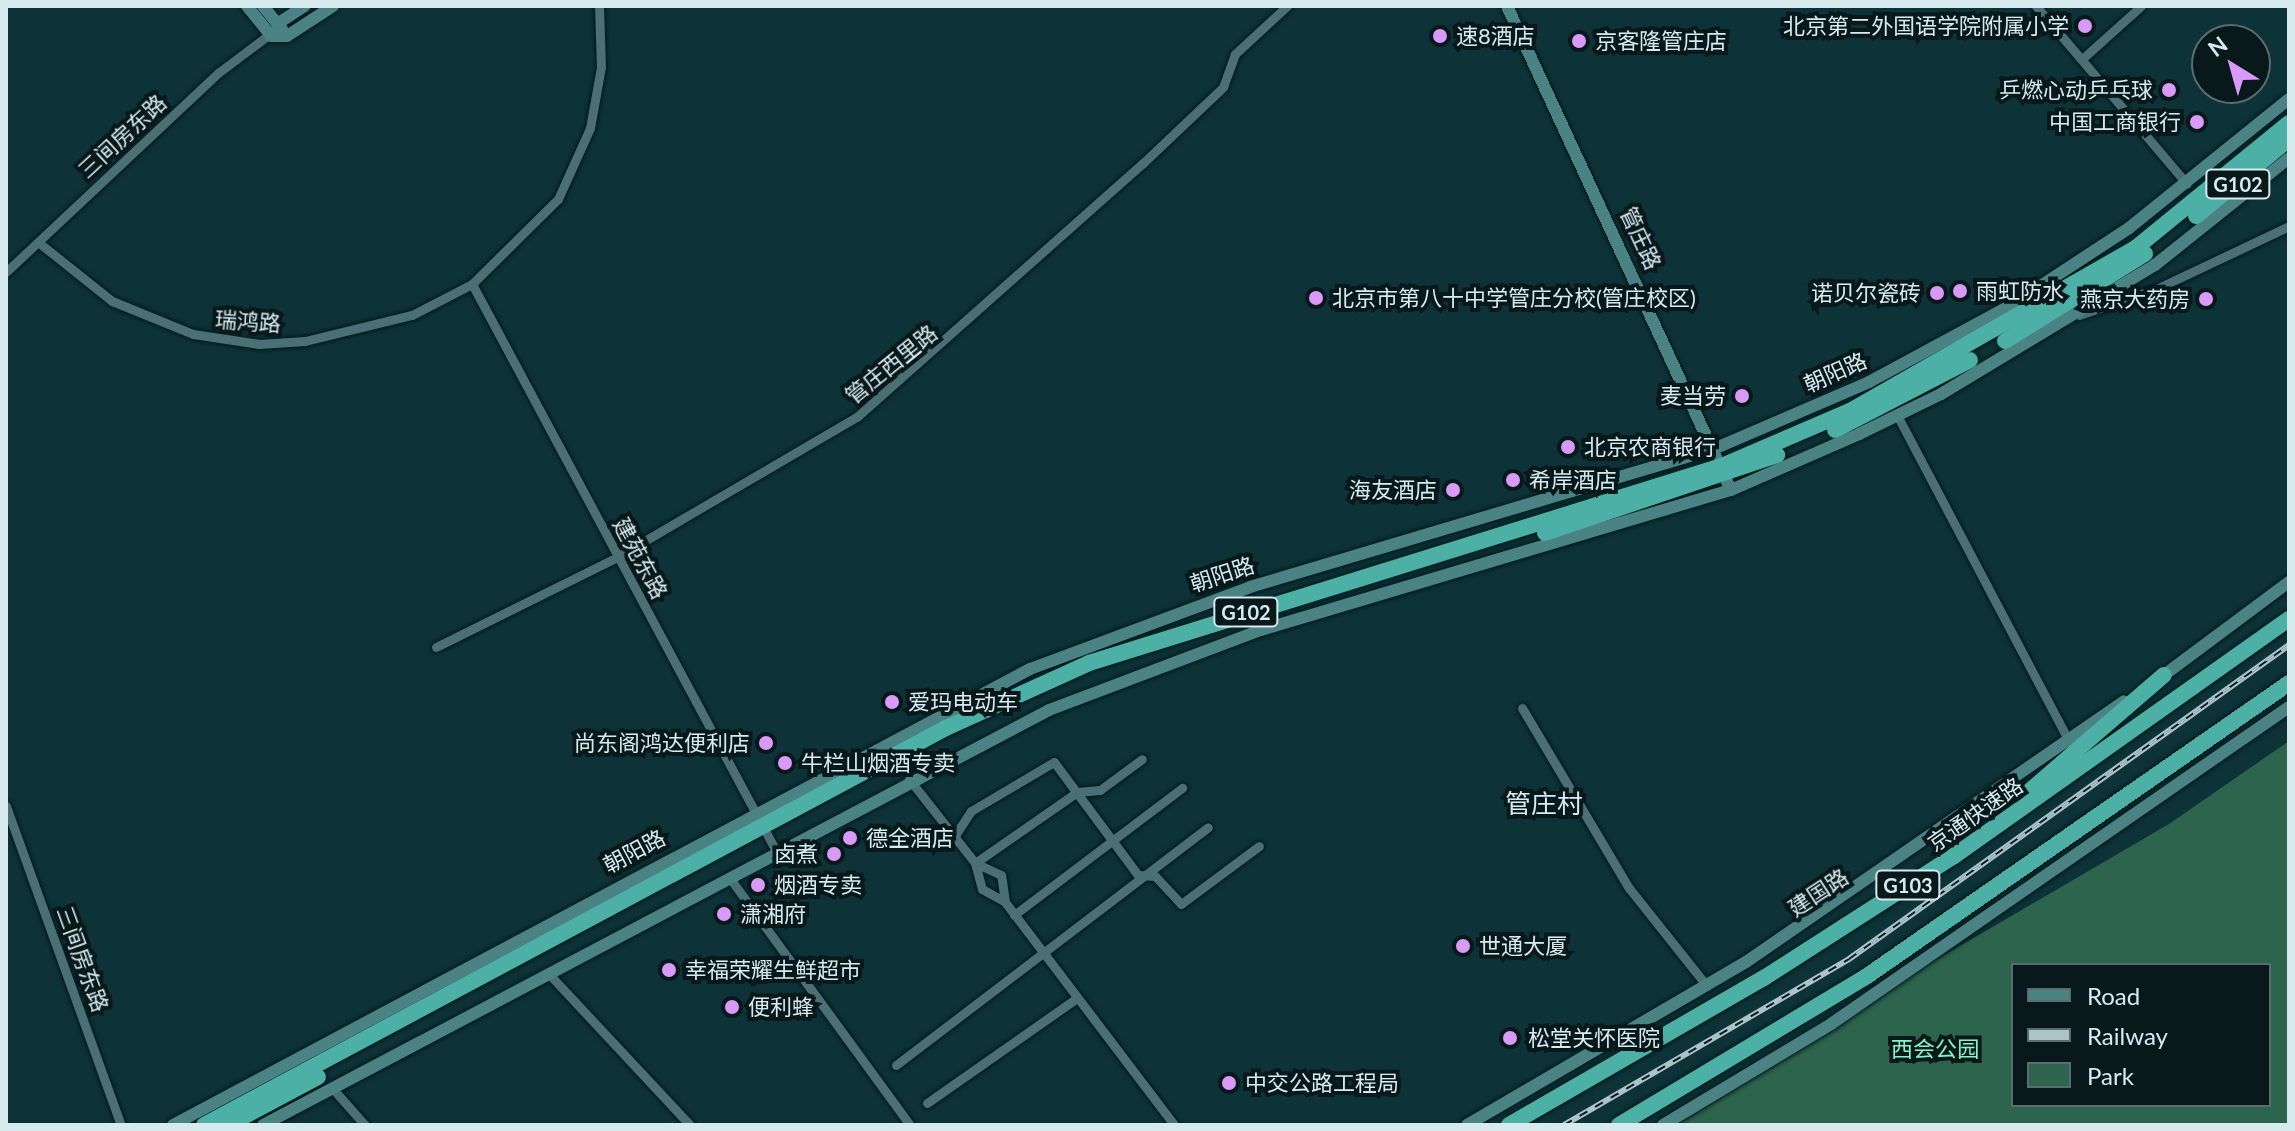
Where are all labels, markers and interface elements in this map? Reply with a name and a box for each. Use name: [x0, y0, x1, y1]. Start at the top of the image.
place label: 北京第二外国语学院附属小学: [1783, 13, 2069, 39]
marker: 北京第二外国语学院附属小学: [2076, 17, 2094, 35]
place label: 速8酒店: [1456, 23, 1535, 49]
north arrow: [2191, 24, 2271, 104]
marker: 速8酒店: [1431, 27, 1449, 45]
place label: 京客隆管庄店: [1595, 28, 1727, 54]
text: N: [2203, 30, 2232, 62]
marker: 京客隆管庄店: [1570, 32, 1588, 50]
place label: 乒燃心动乒乓球: [1999, 77, 2153, 103]
marker: 乒燃心动乒乓球: [2160, 81, 2178, 99]
street label: 三间房东路: [73, 89, 171, 183]
place label: 中国工商银行: [2049, 109, 2181, 135]
marker: 中国工商银行: [2188, 113, 2206, 131]
road number: G102: [2204, 168, 2272, 200]
street label: 管庄路: [1615, 203, 1667, 273]
place label: 雨虹防水: [1976, 278, 2064, 304]
place label: 诺贝尔瓷砖: [1811, 280, 1921, 306]
marker: 雨虹防水: [1951, 282, 1969, 300]
marker: 诺贝尔瓷砖: [1928, 284, 1946, 302]
place label: 北京市第八十中学管庄分校(管庄校区): [1332, 285, 1696, 311]
place label: 燕京大药房: [2080, 286, 2190, 312]
marker: 北京市第八十中学管庄分校(管庄校区): [1307, 289, 1325, 307]
marker: 燕京大药房: [2197, 290, 2215, 308]
street label: 瑞鸿路: [214, 306, 282, 336]
street label: 管庄西里路: [840, 319, 942, 409]
street label: 朝阳路: [1799, 347, 1871, 397]
place label: 麦当劳: [1660, 383, 1726, 409]
marker: 麦当劳: [1733, 387, 1751, 405]
place label: 北京农商银行: [1584, 434, 1716, 460]
marker: 北京农商银行: [1559, 438, 1577, 456]
place label: 希岸酒店: [1529, 467, 1617, 493]
marker: 希岸酒店: [1504, 471, 1522, 489]
place label: 海友酒店: [1349, 477, 1437, 503]
marker: 海友酒店: [1444, 481, 1462, 499]
street label: 建苑东路: [609, 513, 673, 603]
street label: 朝阳路: [1187, 551, 1257, 597]
road number: G102: [1212, 596, 1280, 628]
place label: 爱玛电动车: [908, 689, 1018, 715]
marker: 爱玛电动车: [883, 693, 901, 711]
place label: 尚东阁鸿达便利店: [574, 730, 750, 756]
marker: 尚东阁鸿达便利店: [757, 734, 775, 752]
place label: 牛栏山烟酒专卖: [801, 750, 955, 776]
marker: 牛栏山烟酒专卖: [776, 754, 794, 772]
street label: 京通快速路: [1922, 772, 2028, 856]
district label: 管庄村: [1505, 788, 1583, 820]
street label: 朝阳路: [599, 824, 669, 878]
place label: 德全酒店: [866, 825, 954, 851]
marker: 德全酒店: [841, 829, 859, 847]
place label: 卤煮: [774, 841, 818, 867]
marker: 卤煮: [825, 845, 843, 863]
street label: 建国路: [1783, 863, 1853, 921]
road number: G103: [1874, 869, 1942, 901]
place label: 烟酒专卖: [774, 872, 862, 898]
marker: 烟酒专卖: [749, 876, 767, 894]
place label: 潇湘府: [740, 901, 806, 927]
street label: 三间房东路: [52, 903, 114, 1015]
marker: 潇湘府: [715, 905, 733, 923]
place label: 世通大厦: [1479, 933, 1567, 959]
marker: 世通大厦: [1454, 937, 1472, 955]
place label: 幸福荣耀生鲜超市: [685, 957, 861, 983]
marker: 幸福荣耀生鲜超市: [660, 961, 678, 979]
legend: [2011, 963, 2271, 1107]
text: Road: [2087, 981, 2140, 1010]
place label: 便利蜂: [748, 994, 814, 1020]
marker: 便利蜂: [723, 998, 741, 1016]
text: Railway: [2087, 1021, 2168, 1050]
place label: 松堂关怀医院: [1528, 1025, 1660, 1051]
marker: 松堂关怀医院: [1499, 1027, 1521, 1049]
park label: 西会公园: [1891, 1036, 1979, 1062]
text: Park: [2087, 1061, 2134, 1090]
place label: 中交公路工程局: [1245, 1070, 1399, 1096]
marker: 中交公路工程局: [1220, 1074, 1238, 1092]

